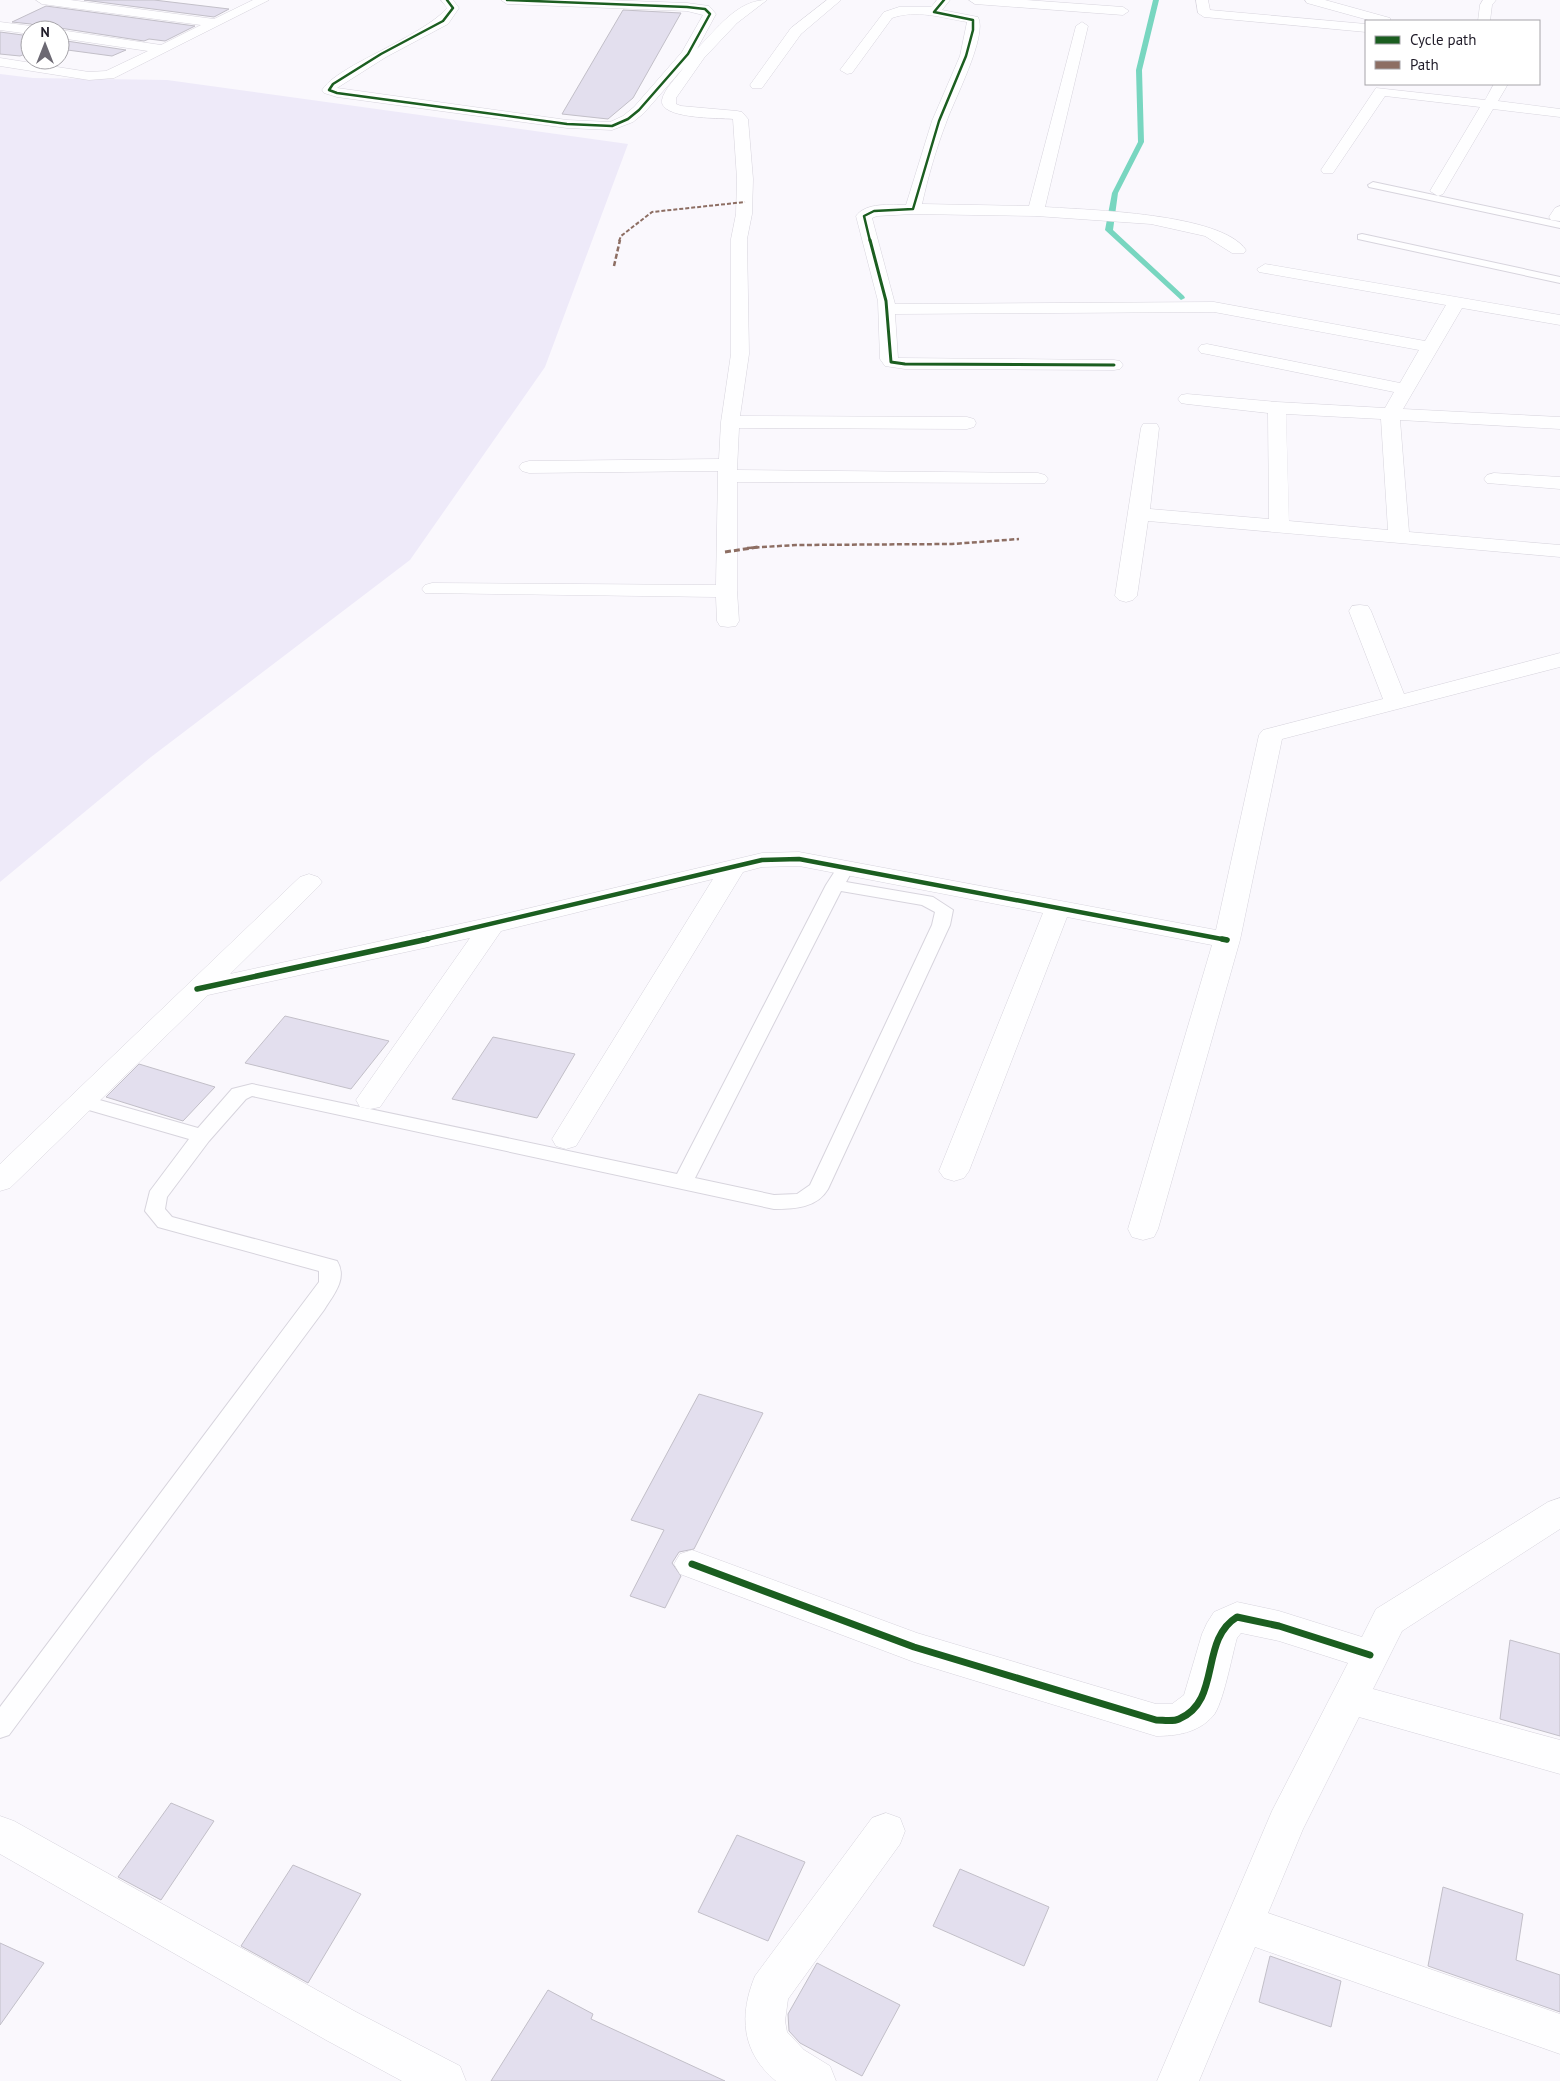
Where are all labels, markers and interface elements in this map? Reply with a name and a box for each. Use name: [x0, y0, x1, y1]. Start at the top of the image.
north arrow: [20, 20, 70, 70]
legend: [1365, 20, 1540, 85]
text: N: [40, 23, 50, 41]
text: Cycle path: [1410, 30, 1476, 49]
text: Path: [1410, 55, 1439, 74]

